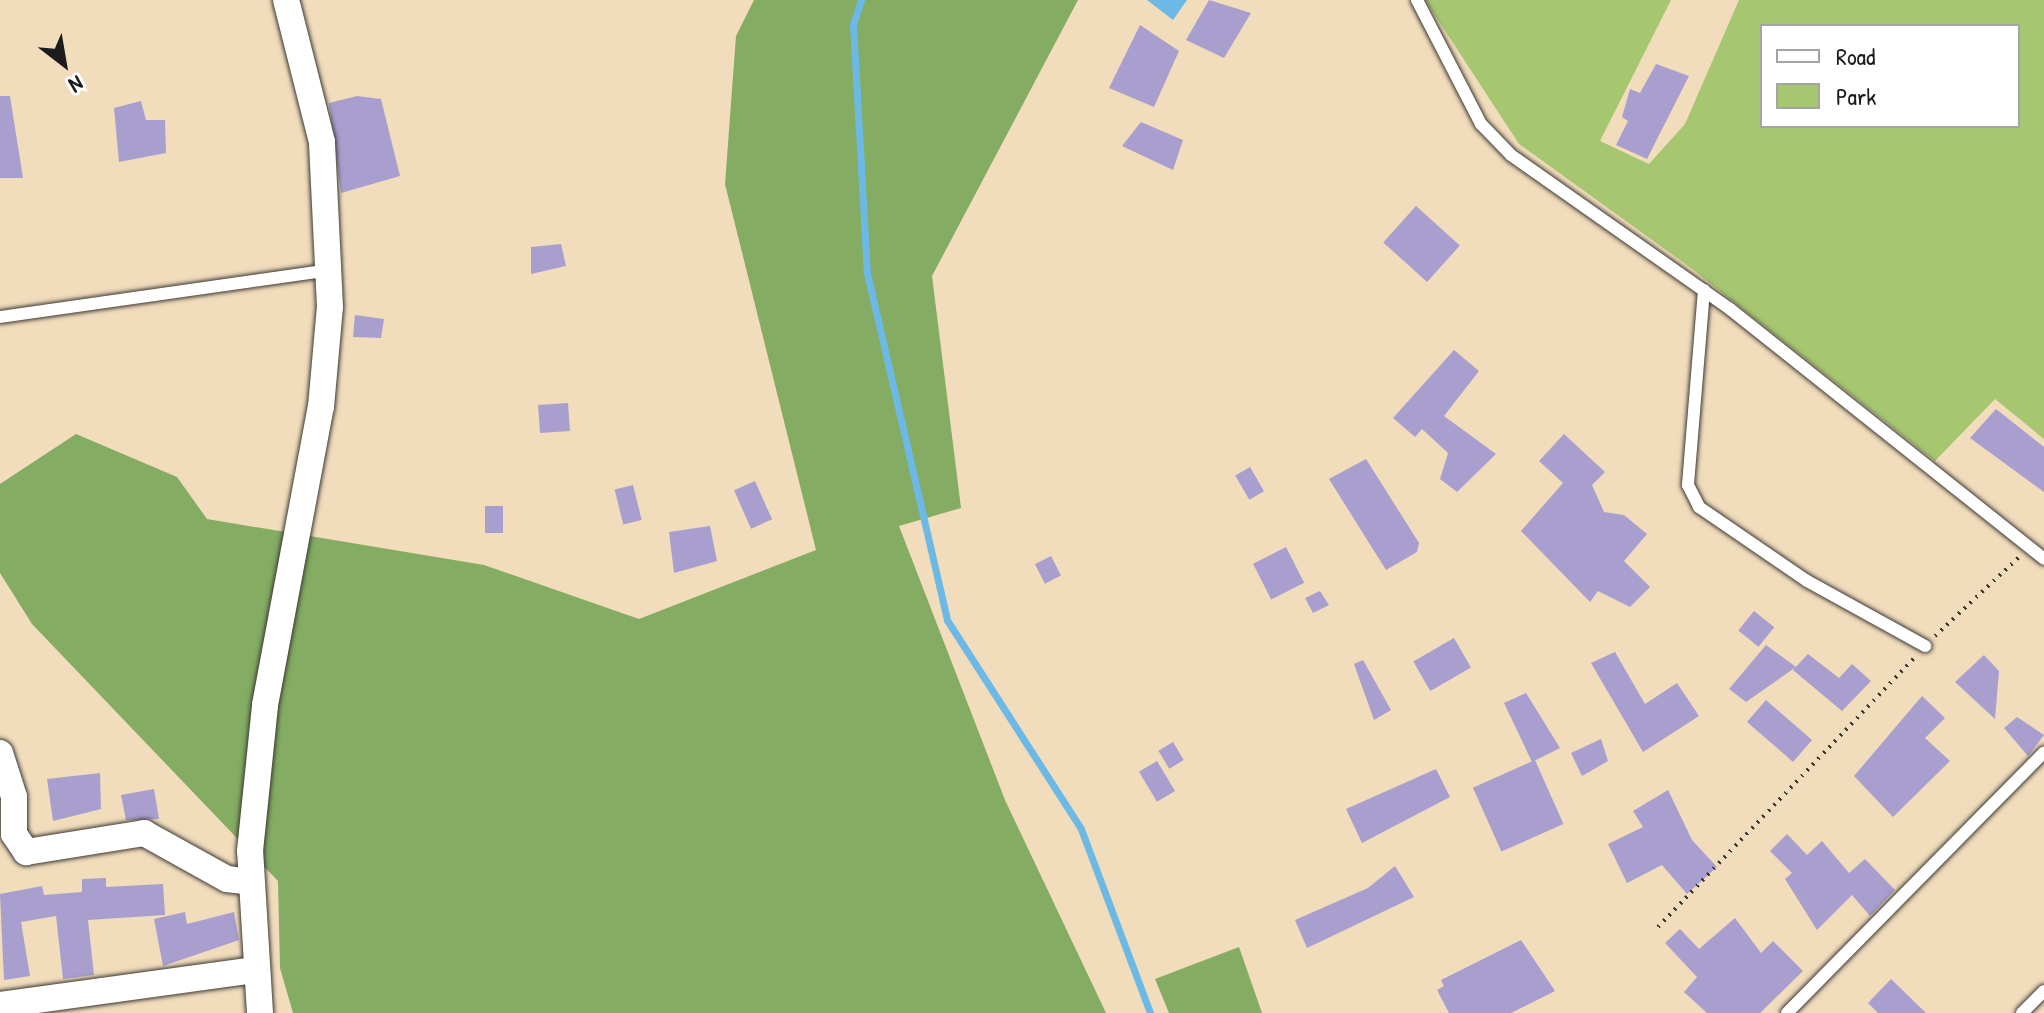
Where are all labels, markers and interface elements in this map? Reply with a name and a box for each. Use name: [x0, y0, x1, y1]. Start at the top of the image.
north arrow: [24, 24, 104, 104]
legend: [1760, 24, 2020, 128]
text: Road: [1836, 40, 1875, 72]
text: N: [64, 69, 89, 100]
text: Park: [1836, 80, 1876, 112]

